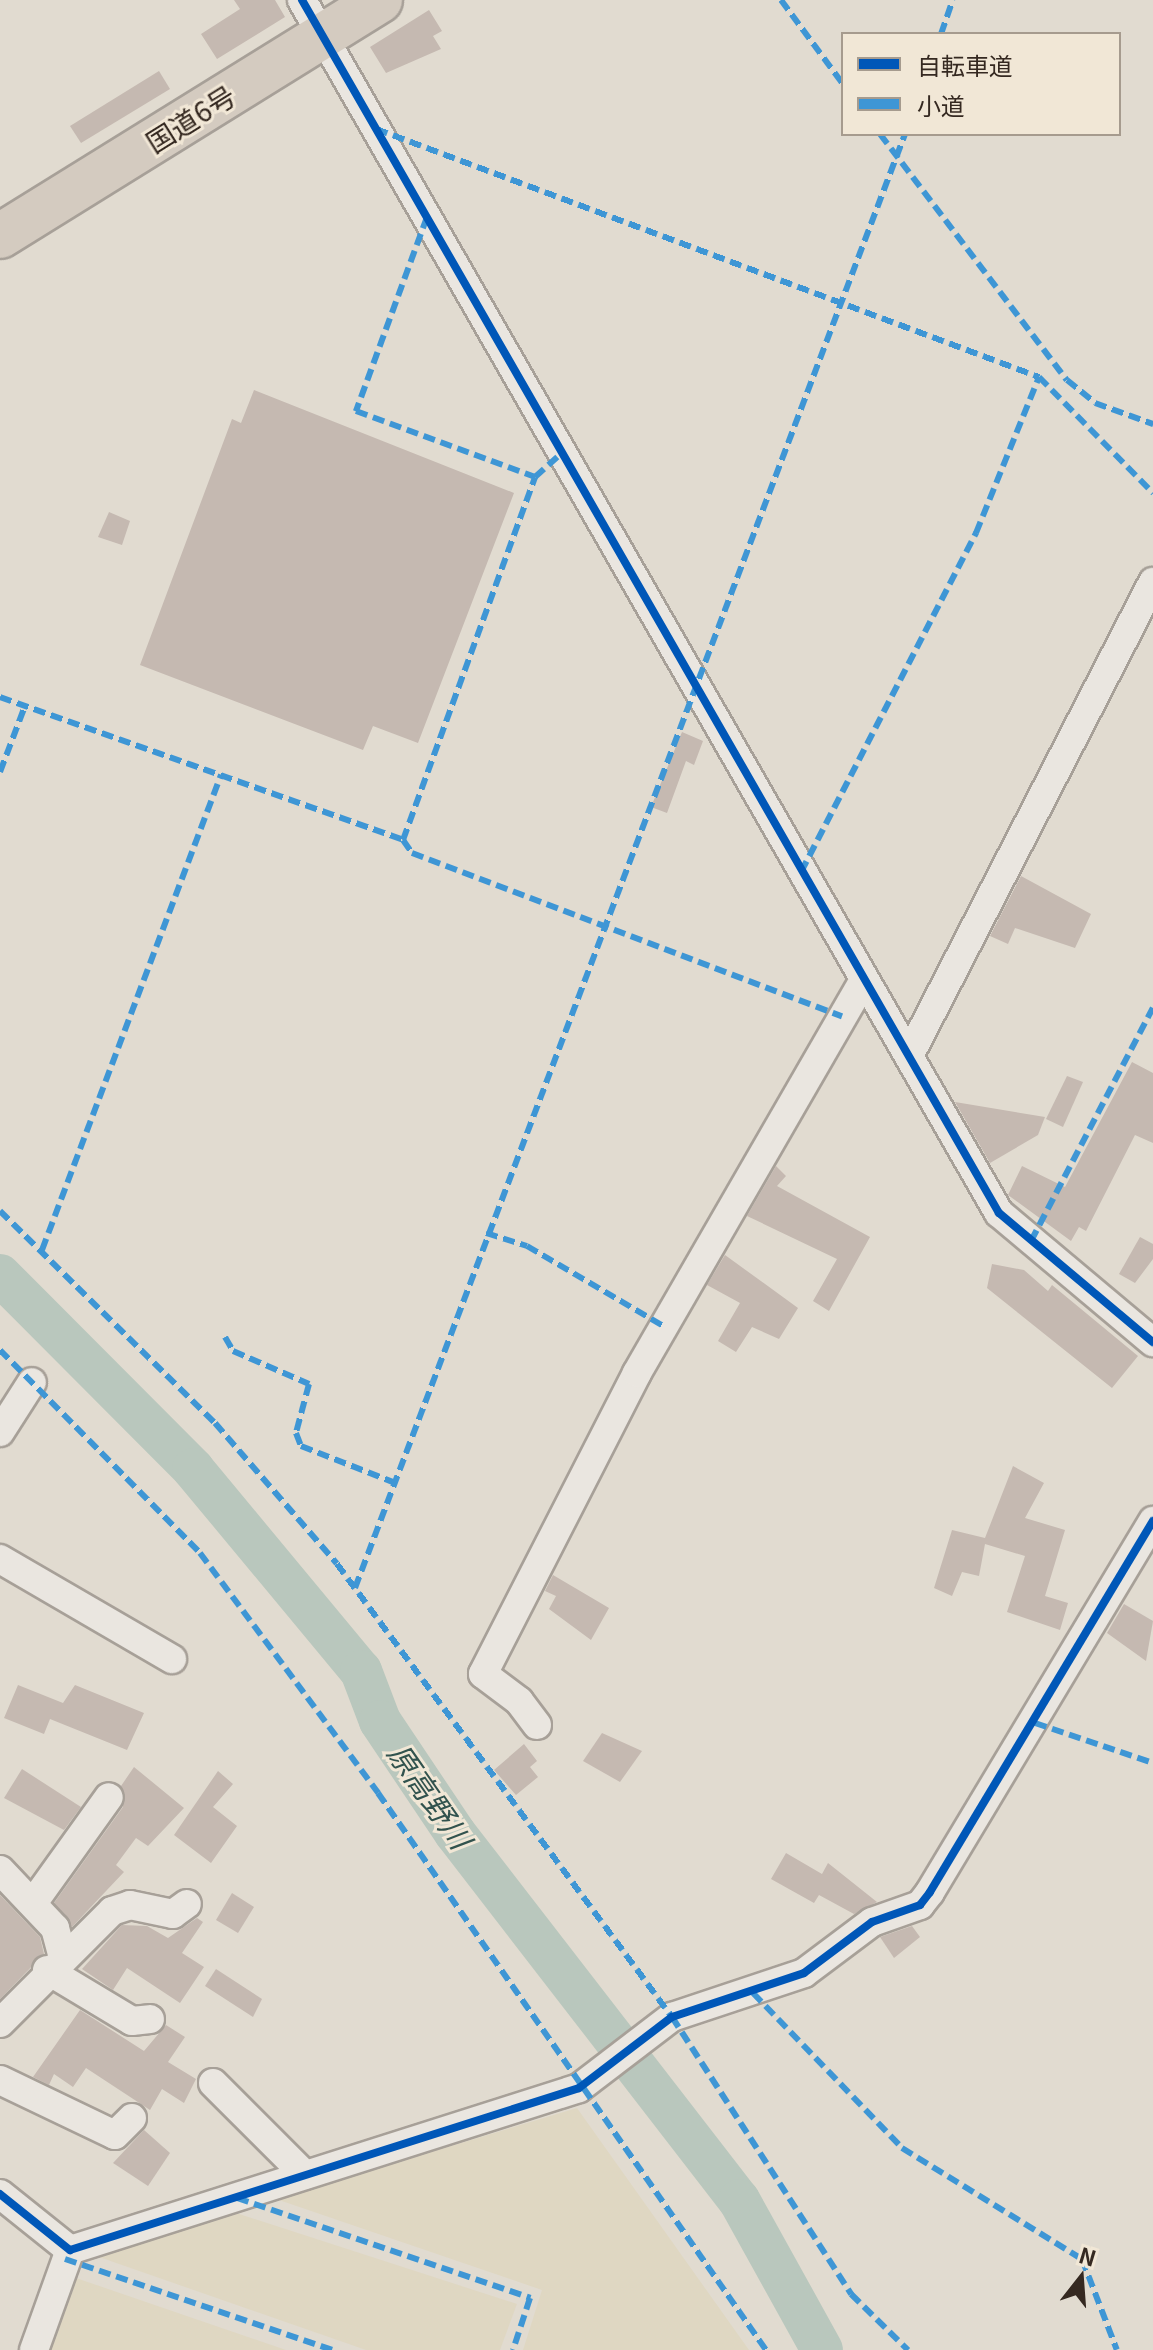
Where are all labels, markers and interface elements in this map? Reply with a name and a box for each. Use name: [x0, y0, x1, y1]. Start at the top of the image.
legend: [841, 32, 1121, 136]
text: 自転車道: [917, 47, 1013, 82]
street label: 国道6号: [139, 77, 241, 159]
text: 小道: [917, 87, 965, 122]
water label: 原高野川: [382, 1736, 480, 1854]
text: N: [1075, 2237, 1101, 2273]
north arrow: [1041, 2238, 1121, 2318]

